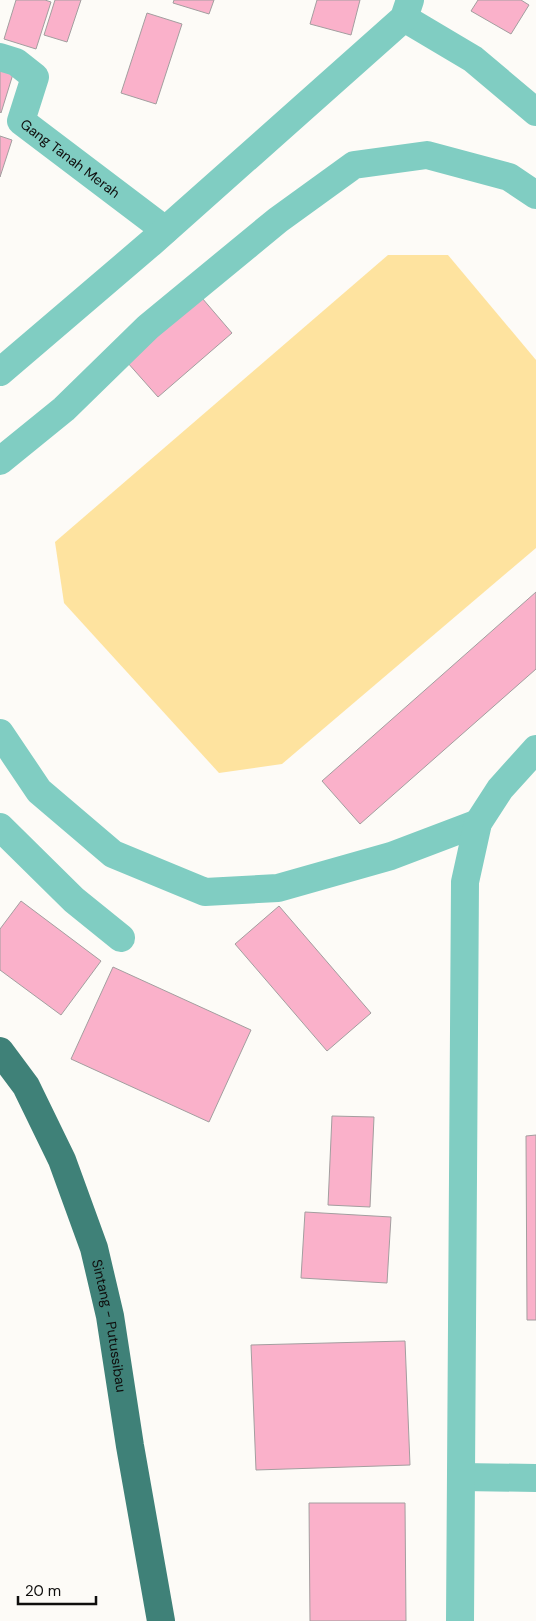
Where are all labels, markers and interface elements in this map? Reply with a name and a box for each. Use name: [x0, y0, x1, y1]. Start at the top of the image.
street label: Gang Tanah Merah: [17, 115, 124, 202]
street label: Sintang - Putussibau: [88, 1258, 131, 1394]
scale bar: [18, 1574, 95, 1606]
text: 20 m: [25, 1581, 61, 1601]

